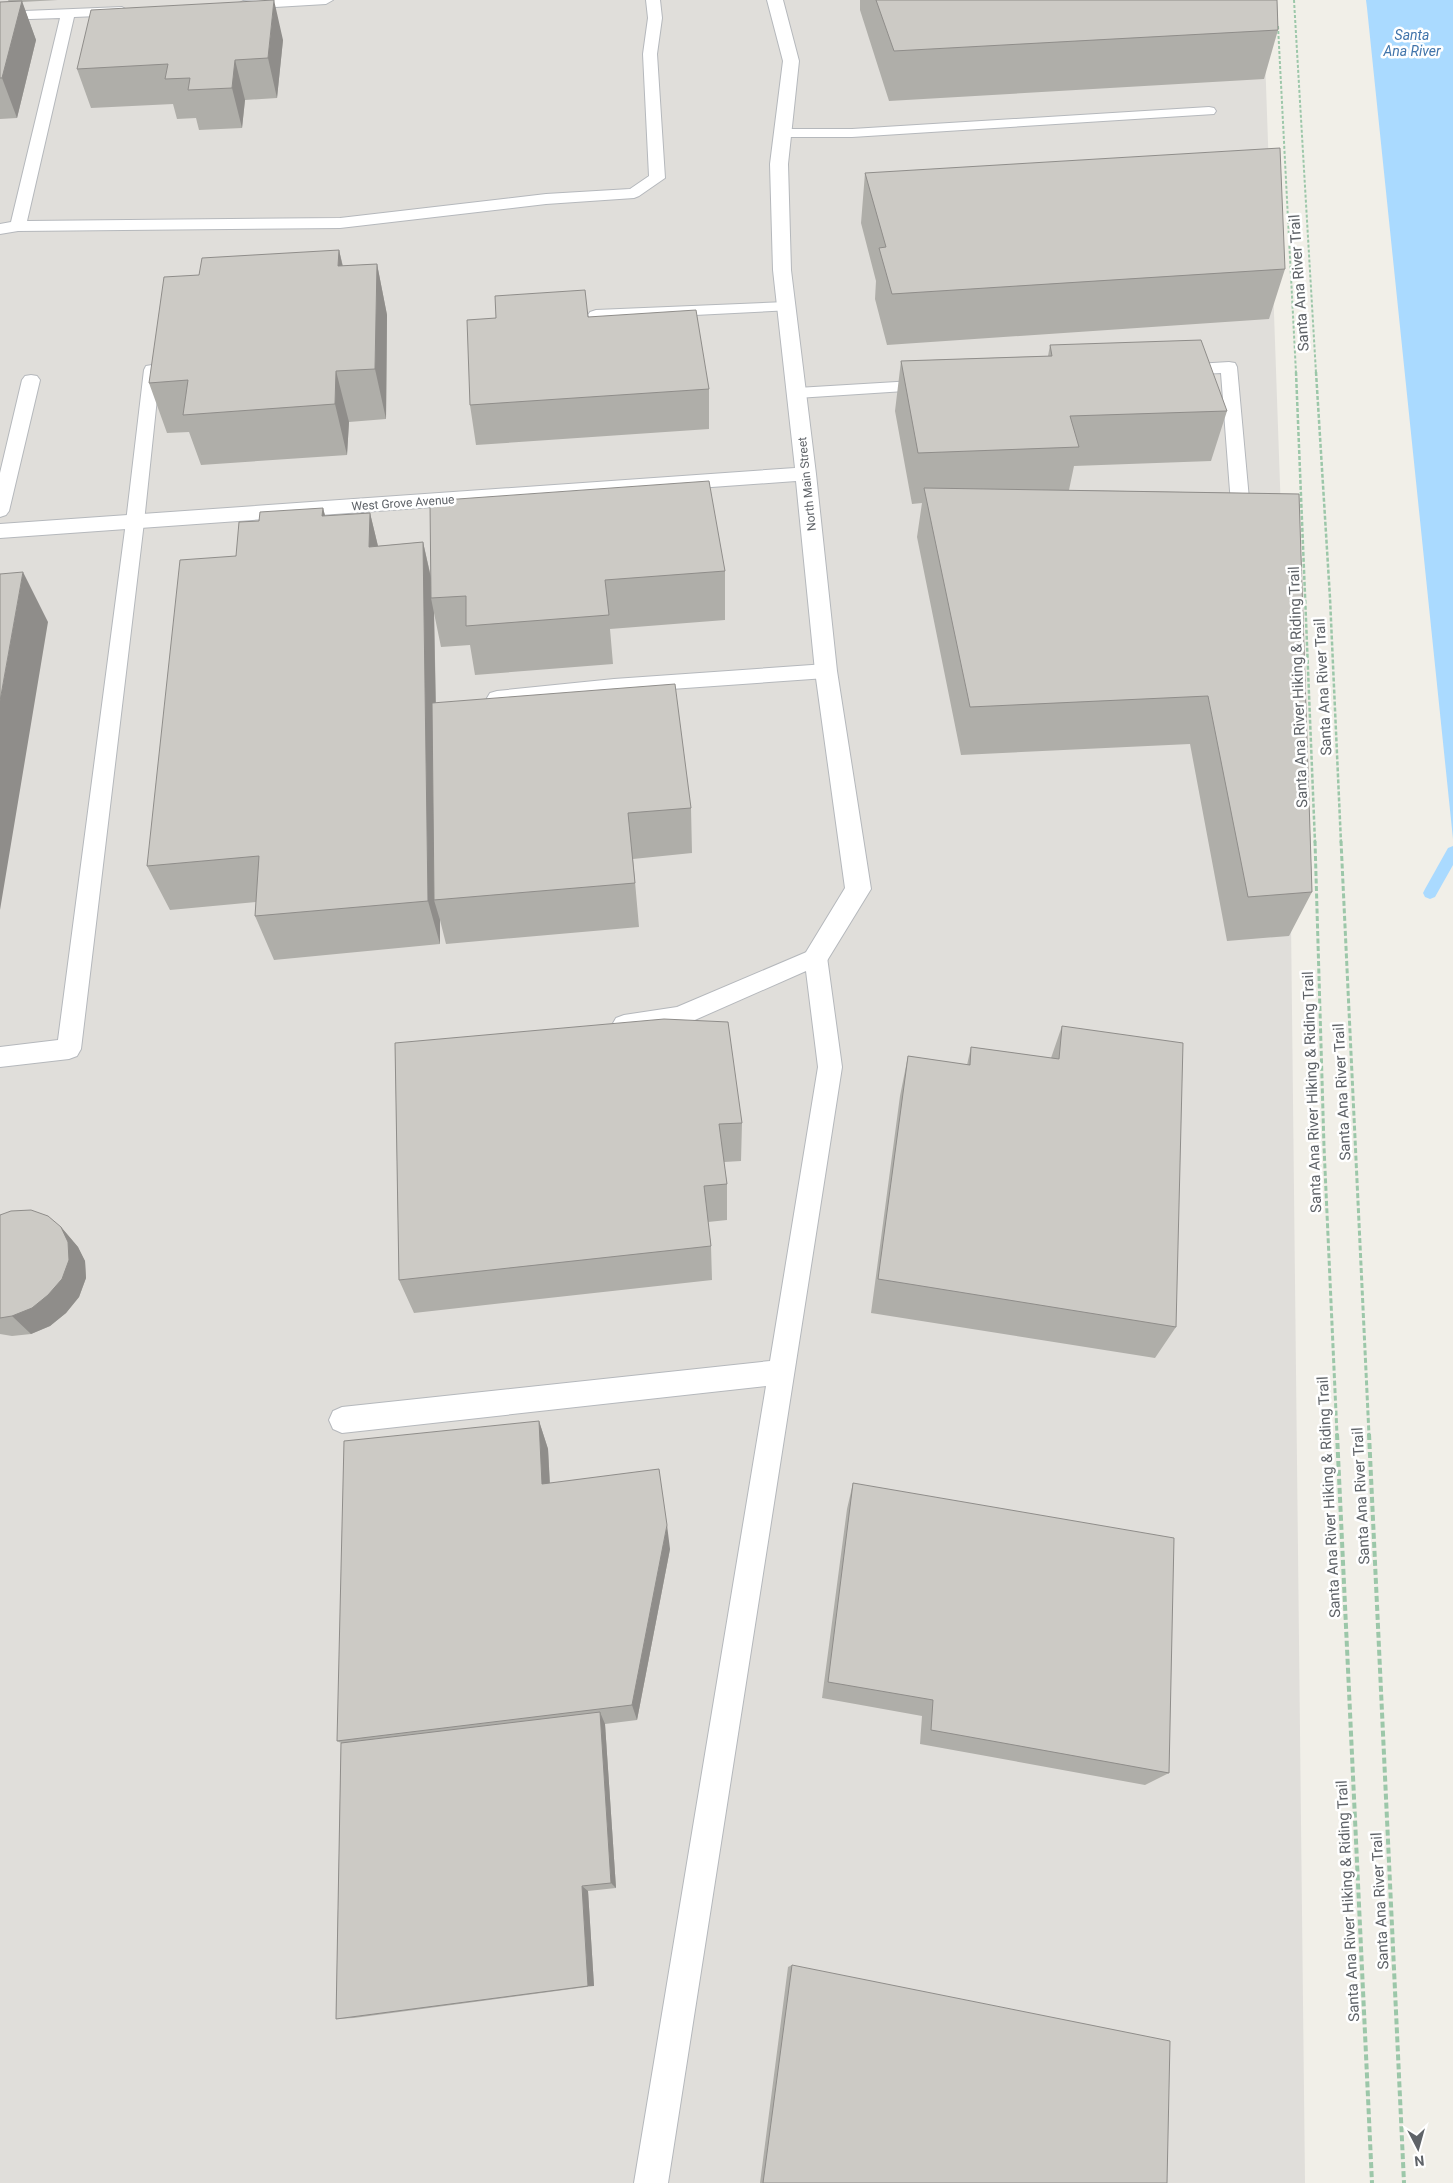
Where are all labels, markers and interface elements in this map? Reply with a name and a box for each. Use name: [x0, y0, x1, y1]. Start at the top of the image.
water label: Santa Ana River: [1382, 27, 1441, 59]
street label: Santa Ana River Trail: [1285, 214, 1313, 352]
street label: North Main Street: [795, 436, 819, 532]
street label: West Grove Avenue: [351, 492, 455, 514]
street label: Santa Ana River Hiking & Riding Trail: [1285, 566, 1311, 808]
street label: Santa Ana River Trail: [1310, 618, 1336, 756]
street label: Santa Ana River Hiking & Riding Trail: [1299, 971, 1325, 1213]
street label: Santa Ana River Trail: [1329, 1023, 1355, 1161]
street label: Santa Ana River Hiking & Riding Trail: [1314, 1376, 1344, 1618]
street label: Santa Ana River Trail: [1348, 1427, 1374, 1565]
street label: Santa Ana River Hiking & Riding Trail: [1333, 1780, 1363, 2022]
street label: Santa Ana River Trail: [1367, 1832, 1393, 1970]
north arrow: [1393, 2123, 1443, 2173]
text: N: [1414, 2152, 1425, 2169]

